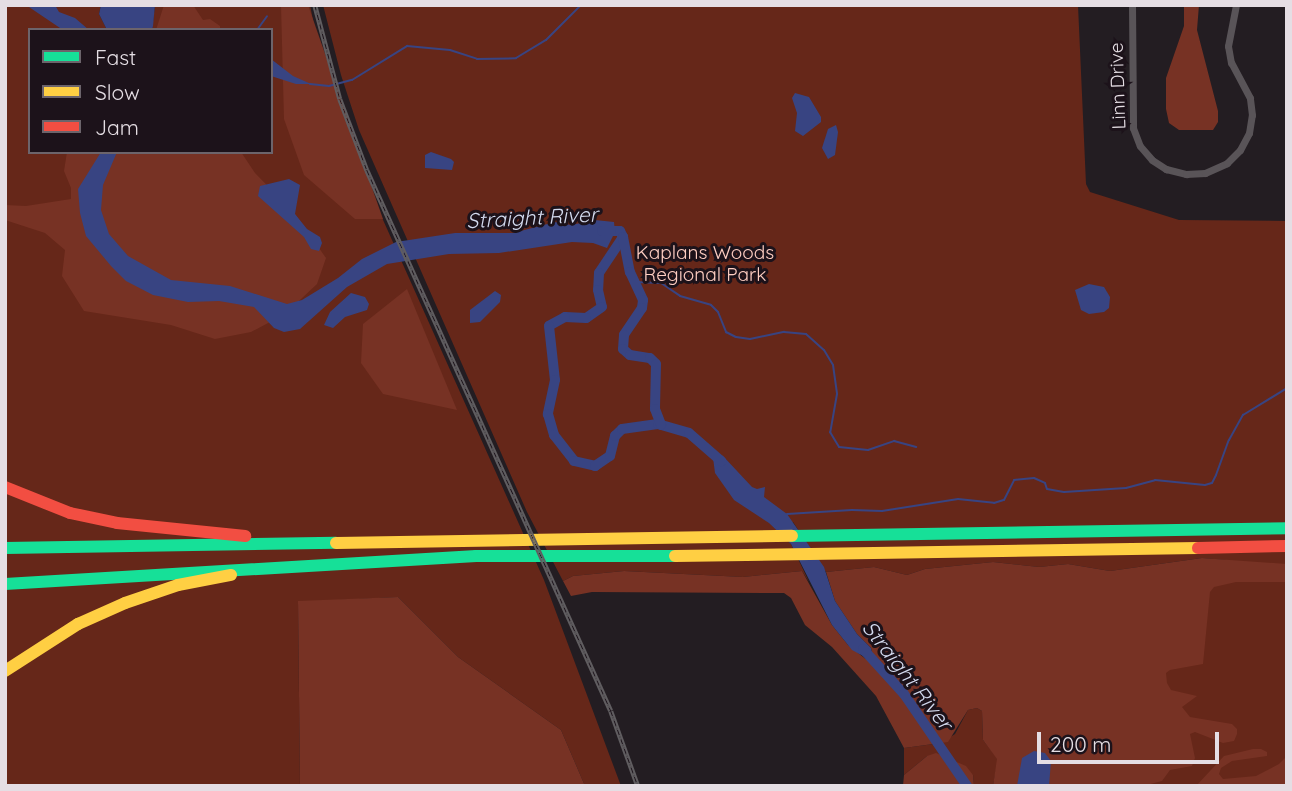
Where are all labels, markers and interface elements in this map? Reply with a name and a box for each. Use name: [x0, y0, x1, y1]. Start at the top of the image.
legend: [28, 28, 273, 154]
street label: Linn Drive: [1105, 42, 1131, 130]
text: Fast: [95, 44, 136, 70]
text: Slow: [95, 79, 140, 105]
text: Jam: [95, 114, 139, 140]
water label: Straight River: [466, 201, 598, 233]
park label: Kaplans Woods Regional Park: [636, 242, 774, 286]
water label: Straight River: [858, 615, 958, 735]
scale bar: [1040, 718, 1222, 762]
text: 200 m: [1050, 731, 1112, 757]

